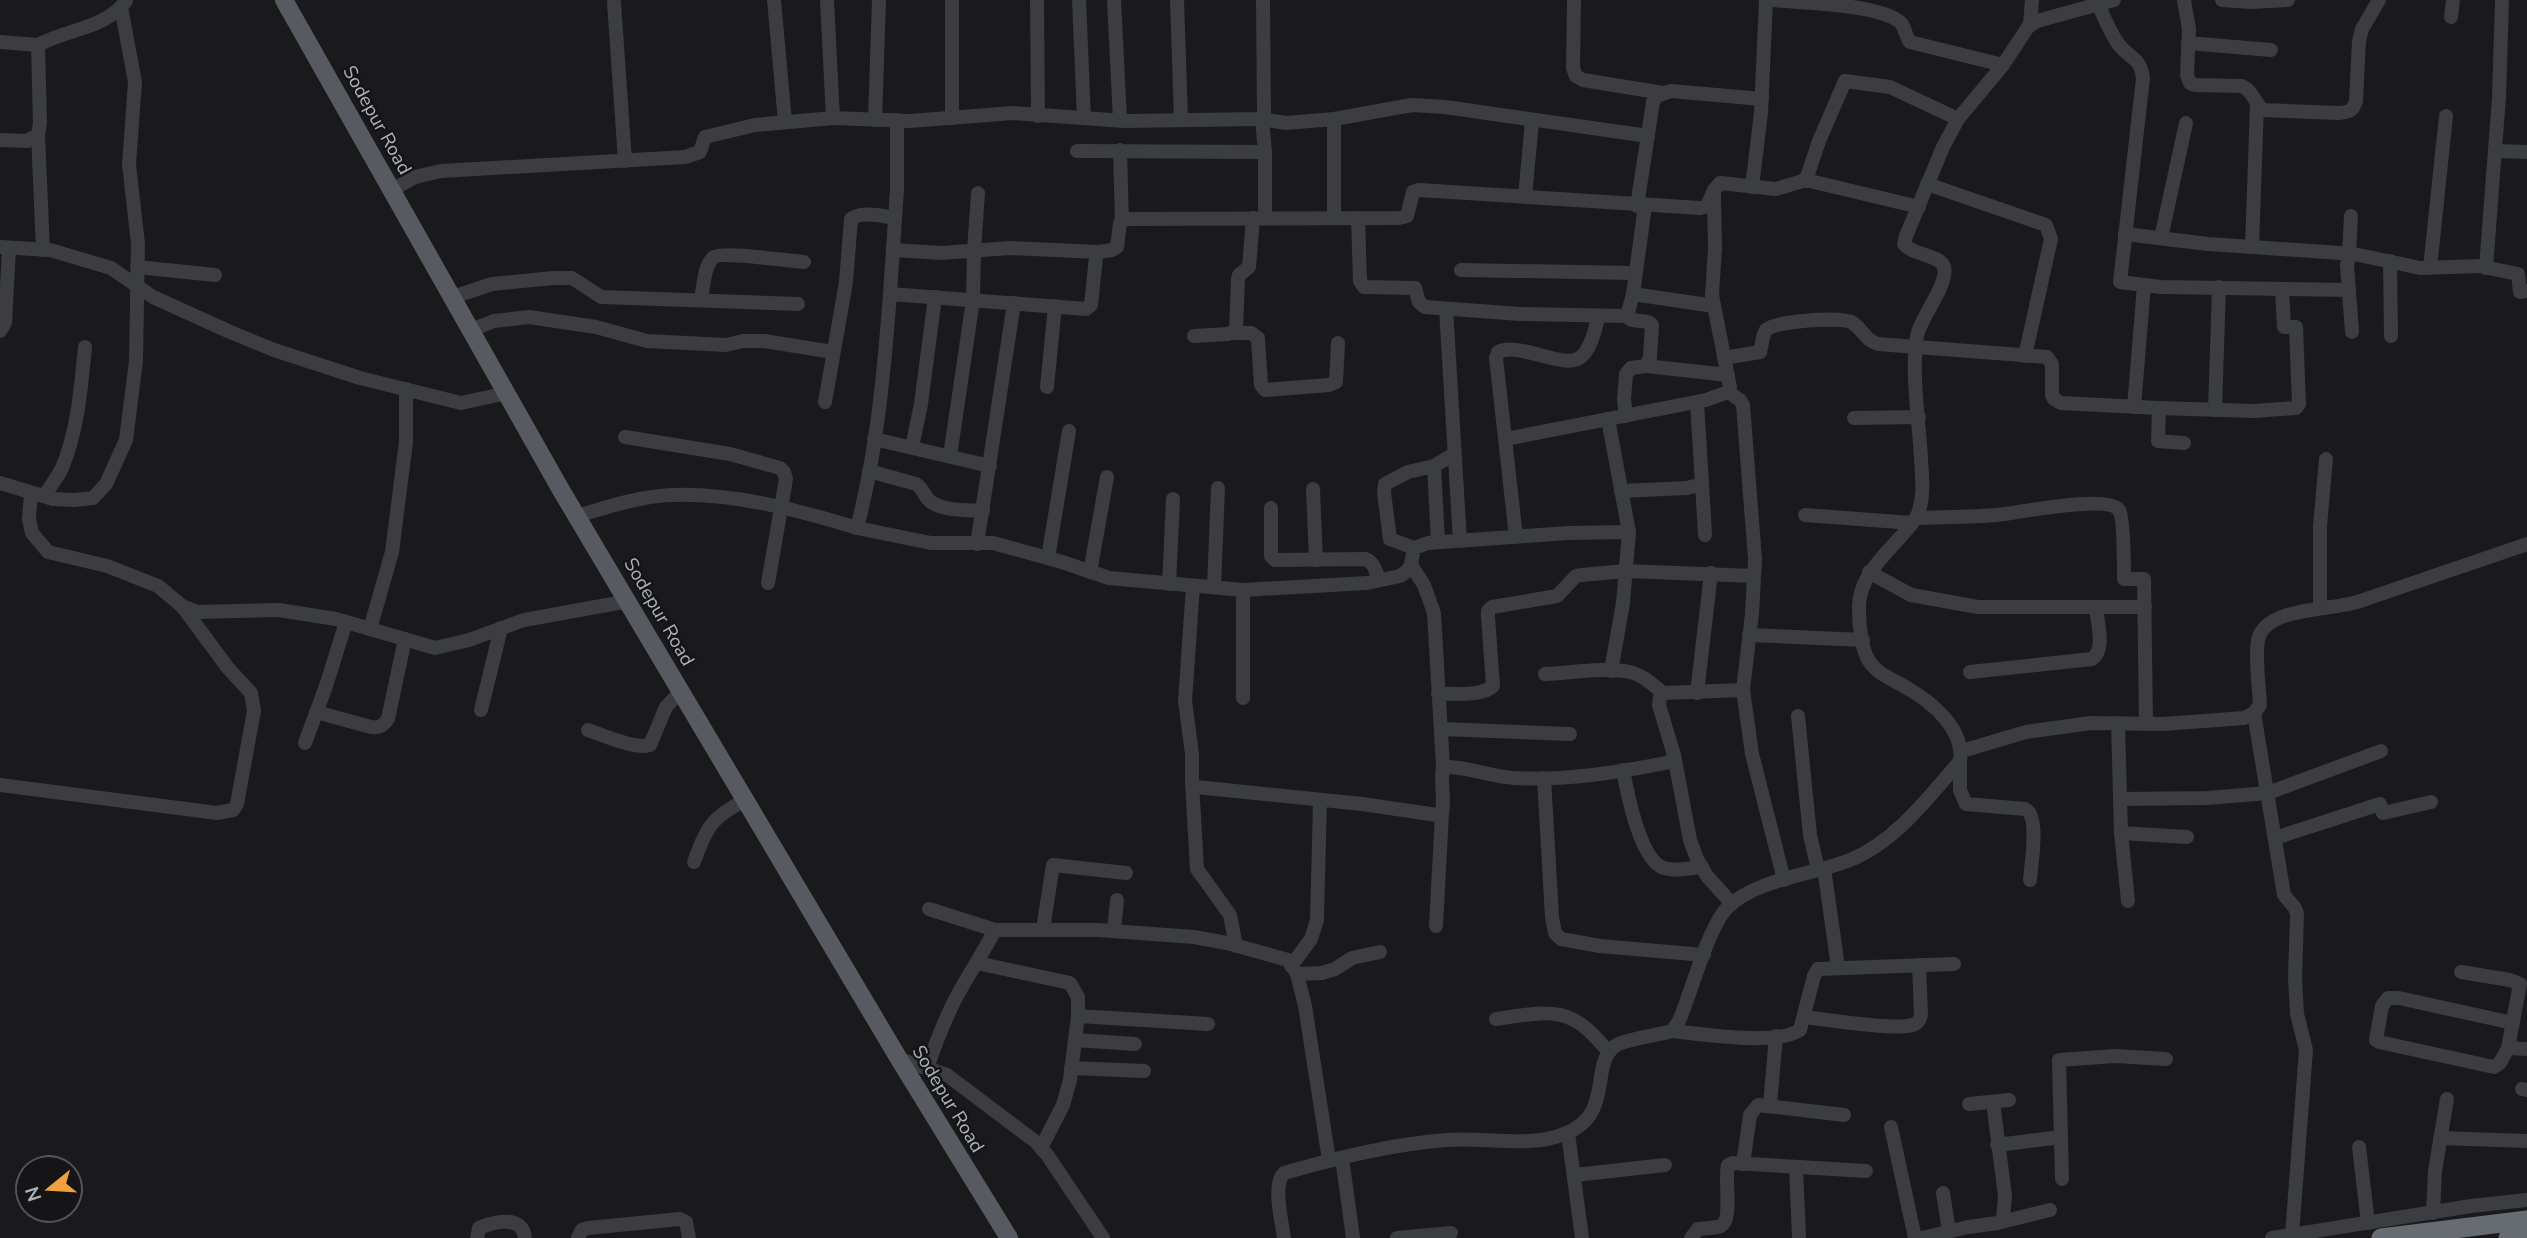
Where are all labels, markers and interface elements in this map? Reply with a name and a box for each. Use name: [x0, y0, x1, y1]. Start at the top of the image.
street label: Sodepur Road: [336, 61, 418, 179]
street label: Sodepur Road: [617, 553, 701, 671]
street label: Sodepur Road: [906, 1040, 990, 1158]
north arrow: [14, 1154, 84, 1224]
text: N: [19, 1183, 48, 1205]

